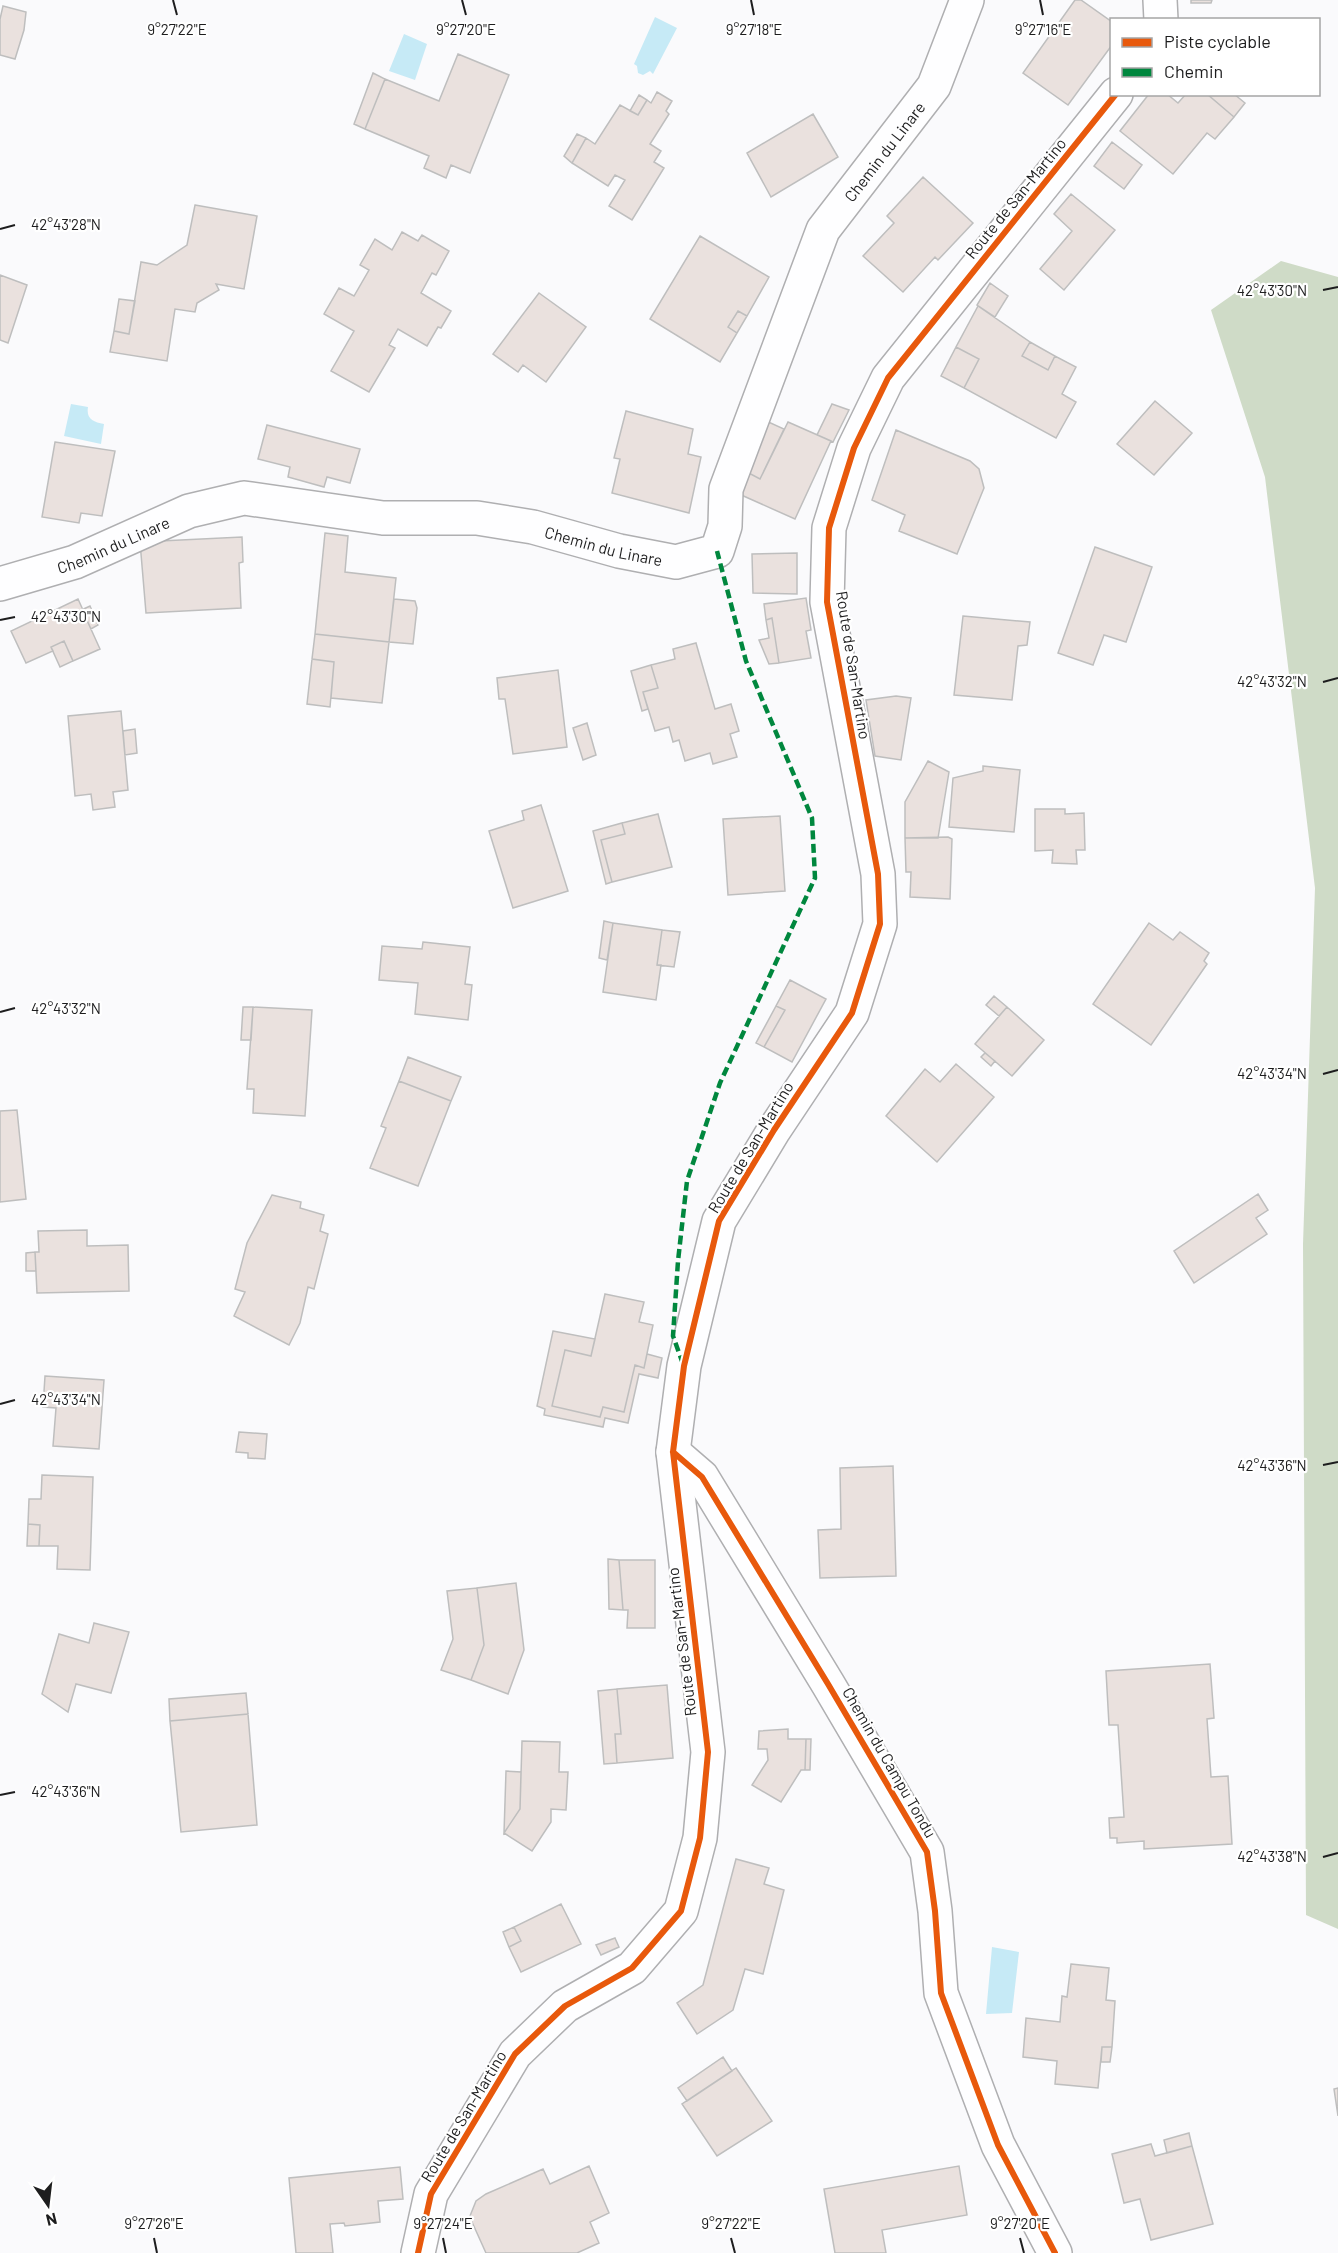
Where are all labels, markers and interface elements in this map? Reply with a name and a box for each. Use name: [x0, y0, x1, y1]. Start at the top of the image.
legend: [1110, 18, 1320, 96]
text: 9°27'22"E: [147, 20, 207, 38]
text: 9°27'20"E: [436, 20, 496, 38]
text: 9°27'18"E: [726, 20, 782, 38]
text: 9°27'16"E: [1015, 20, 1071, 38]
text: Piste cyclable: [1164, 30, 1271, 52]
text: Chemin: [1164, 60, 1223, 82]
street label: Chemin du Linare: [839, 97, 928, 205]
street label: Route de San-Martino: [960, 134, 1070, 262]
text: 42°43'28"N: [31, 215, 101, 233]
text: 42°43'30"N: [1237, 281, 1307, 299]
street label: Chemin du Linare: [55, 512, 172, 576]
street label: Chemin du Linare: [543, 521, 664, 569]
street label: Route de San-Martino: [833, 589, 875, 741]
text: 42°43'30"N: [31, 607, 101, 625]
text: 42°43'32"N: [1237, 672, 1307, 690]
text: 42°43'32"N: [31, 999, 101, 1017]
text: 42°43'34"N: [1237, 1064, 1307, 1082]
street label: Route de San-Martino: [703, 1078, 797, 1216]
text: 42°43'34"N: [31, 1390, 101, 1408]
text: 42°43'36"N: [1237, 1456, 1307, 1474]
street label: Route de San-Martino: [662, 1566, 700, 1718]
street label: Chemin du Campu Tondu: [839, 1683, 941, 1841]
text: 42°43'36"N: [31, 1782, 101, 1800]
text: 42°43'38"N: [1237, 1847, 1307, 1865]
street label: Route de San-Martino: [416, 2047, 510, 2185]
north arrow: [18, 2175, 78, 2235]
text: N: [44, 2210, 59, 2231]
text: 9°27'26"E: [124, 2214, 184, 2232]
text: 9°27'24"E: [413, 2214, 473, 2232]
text: 9°27'22"E: [701, 2214, 761, 2232]
text: 9°27'20"E: [990, 2214, 1050, 2232]

